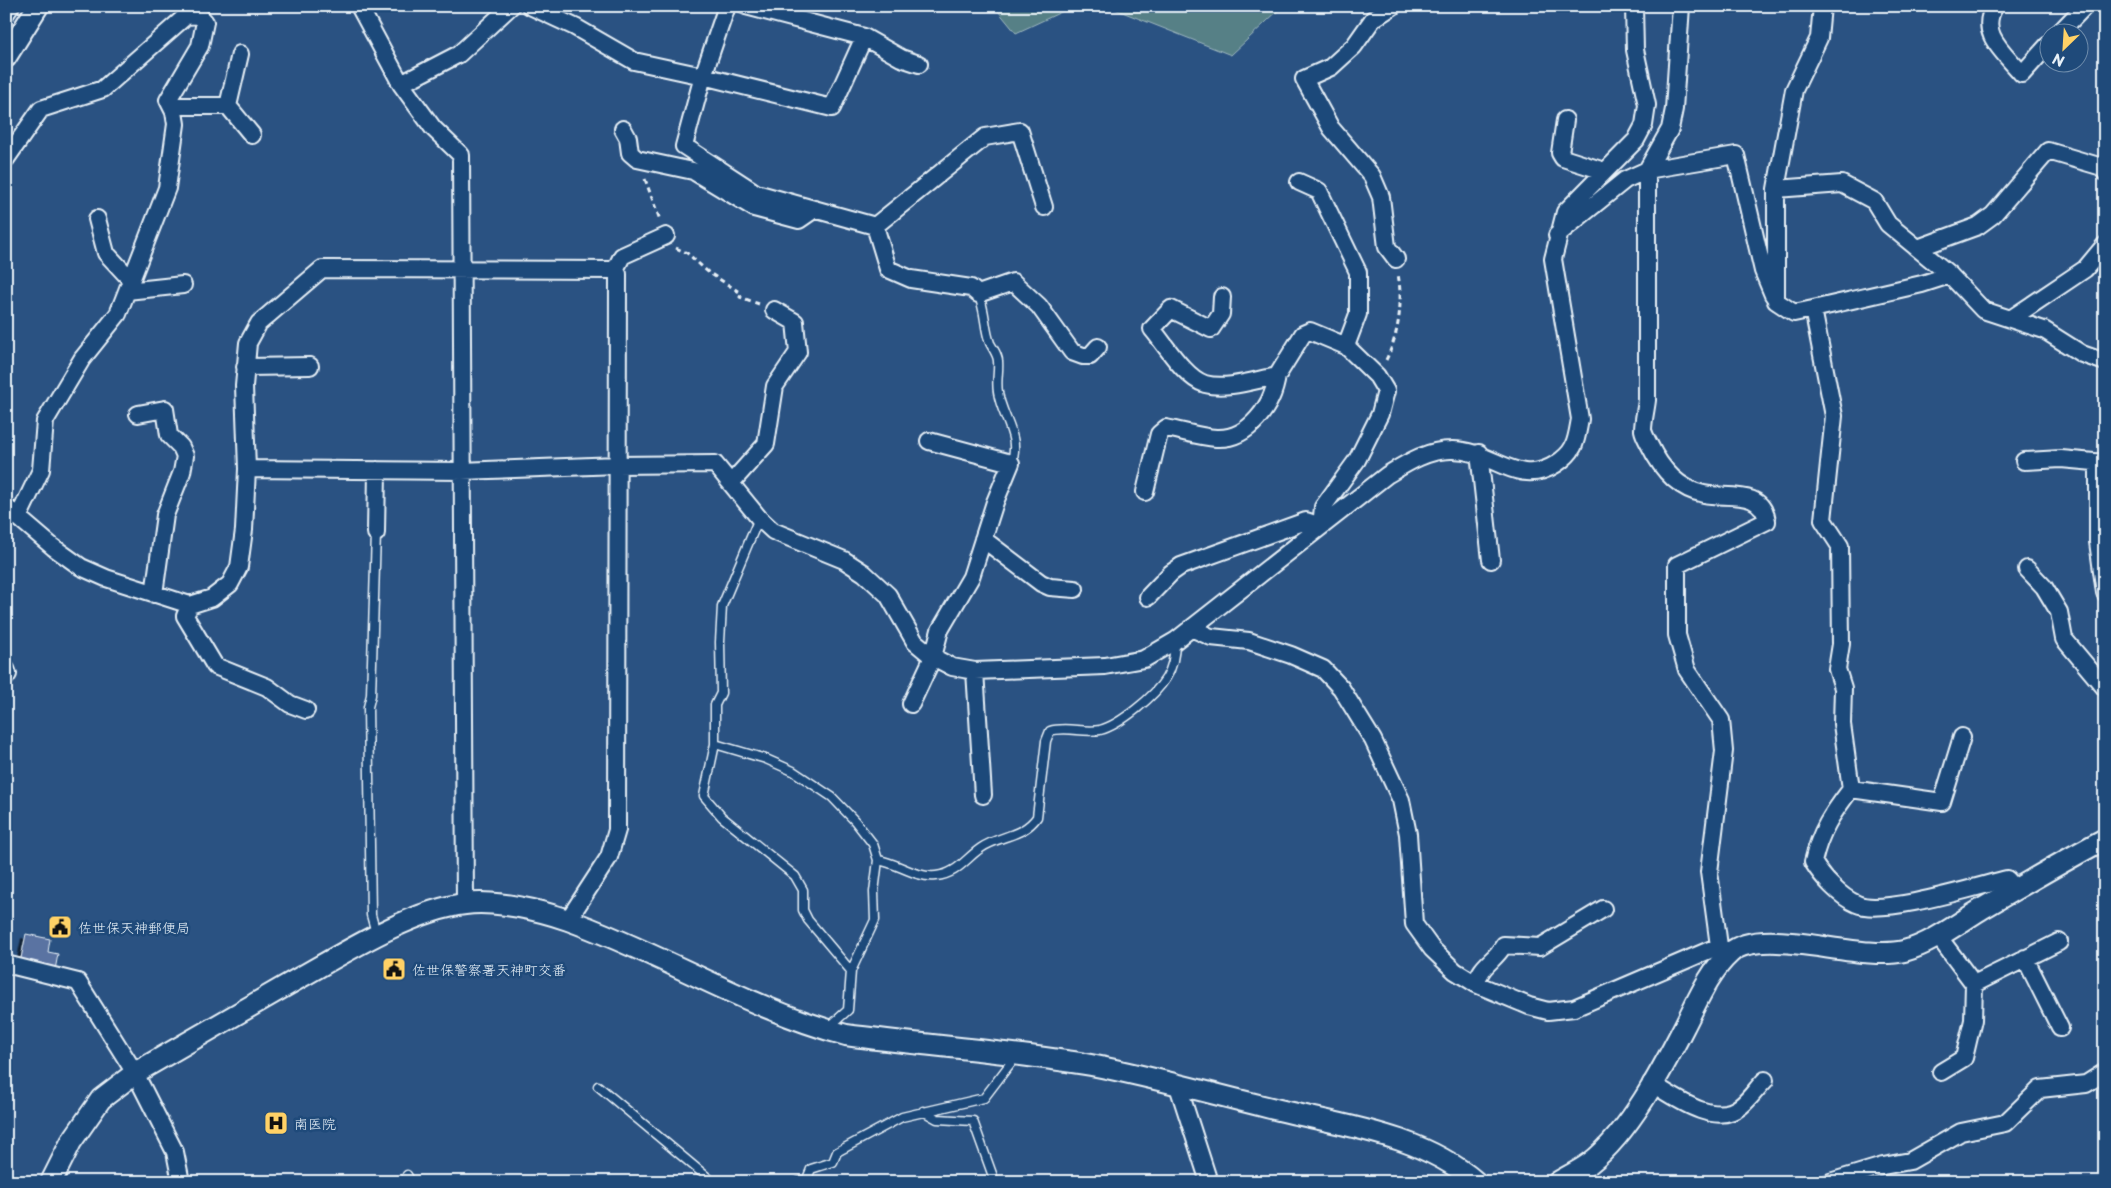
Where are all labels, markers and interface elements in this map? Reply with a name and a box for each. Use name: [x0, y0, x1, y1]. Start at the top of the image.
north arrow: [2038, 22, 2088, 72]
text: N: [2049, 48, 2068, 72]
public building icon: 佐世保天神郵便局: [47, 914, 73, 940]
place label: 佐世保天神郵便局: [78, 917, 190, 938]
public building icon: 佐世保警察署天神町交番: [381, 956, 407, 982]
place label: 佐世保警察署天神町交番: [412, 959, 566, 980]
hospital icon: 南医院: [263, 1110, 289, 1136]
place label: 南医院: [294, 1113, 336, 1134]

